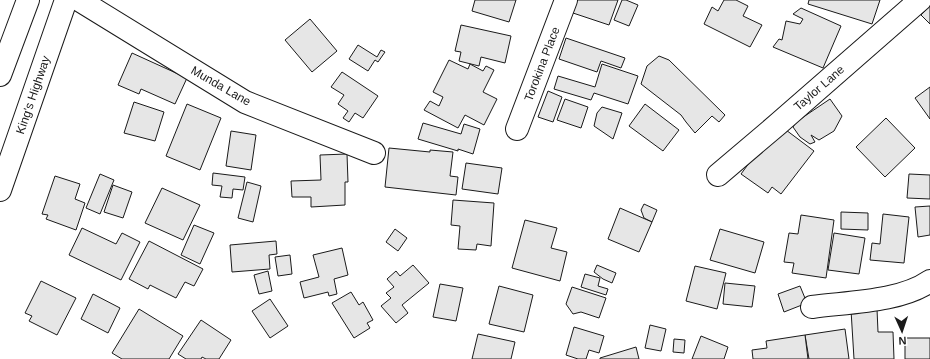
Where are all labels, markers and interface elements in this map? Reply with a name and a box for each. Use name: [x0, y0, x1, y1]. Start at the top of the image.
street label: Torokina Place: [521, 24, 563, 103]
street label: King's Highway: [13, 54, 53, 136]
street label: Taylor Lane: [791, 62, 847, 114]
street label: Munda Lane: [189, 63, 254, 109]
north arrow: [882, 311, 922, 351]
text: N: [898, 335, 907, 347]

